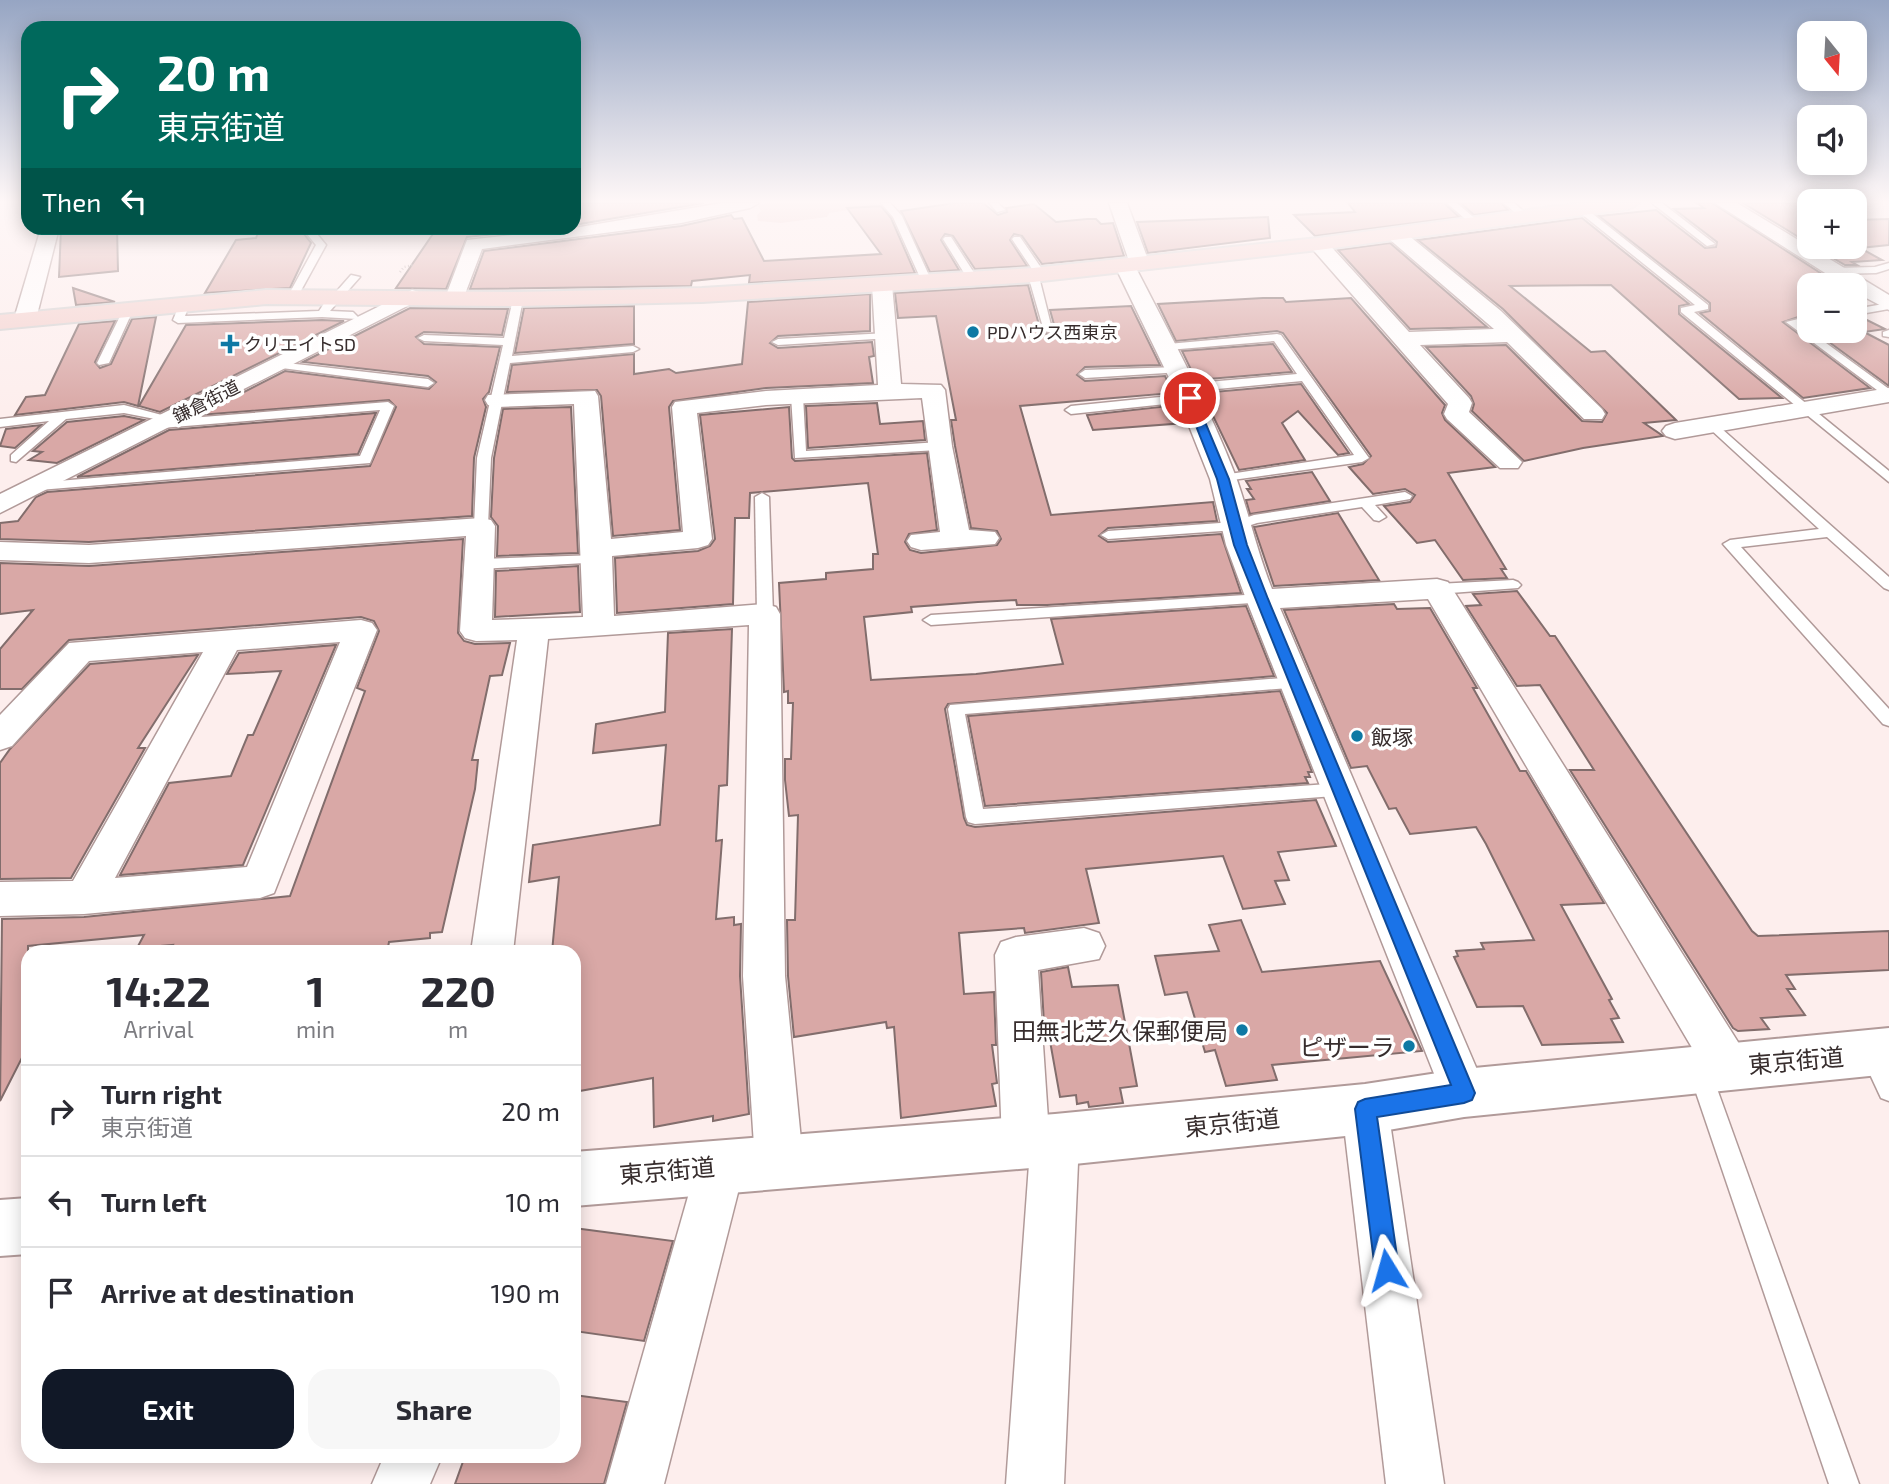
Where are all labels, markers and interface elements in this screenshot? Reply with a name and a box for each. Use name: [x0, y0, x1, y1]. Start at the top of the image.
north arrow: [1797, 21, 1867, 91]
map controls: [1797, 21, 1867, 343]
text: 20 m: [157, 42, 270, 101]
icon: right: [42, 49, 133, 140]
button: sound: [1797, 105, 1867, 175]
text: 東京街道: [157, 107, 285, 145]
icon: left: [115, 182, 153, 220]
text: Then: [42, 186, 101, 217]
button: +: [1797, 189, 1867, 259]
button: −: [1797, 273, 1867, 343]
place label: PDハウス西東京: [987, 321, 1118, 343]
marker: PDハウス西東京: [965, 324, 981, 340]
place label: クリエイトSD: [244, 333, 356, 355]
marker: クリエイトSD: [222, 336, 238, 352]
pin: [1160, 368, 1220, 428]
street label: 鎌倉街道: [169, 375, 243, 427]
icon: arrive: [1171, 379, 1209, 417]
place label: 飯塚: [1371, 724, 1413, 749]
marker: 飯塚: [1349, 728, 1365, 744]
text: 14:22: [106, 965, 211, 1015]
text: 1: [307, 965, 325, 1015]
text: 220: [420, 965, 496, 1015]
text: Arrival: [123, 1015, 193, 1043]
text: min: [296, 1015, 335, 1043]
text: m: [448, 1015, 468, 1043]
place label: 田無北芝久保郵便局: [1012, 1016, 1228, 1045]
marker: 田無北芝久保郵便局: [1234, 1022, 1250, 1038]
place label: ピザーラ: [1299, 1032, 1395, 1061]
marker: ピザーラ: [1401, 1038, 1417, 1054]
street label: 東京街道: [1747, 1041, 1845, 1079]
text: Turn right: [101, 1078, 222, 1109]
icon: right: [42, 1092, 80, 1130]
text: 20 m: [501, 1095, 560, 1126]
street label: 東京街道: [1183, 1103, 1281, 1141]
text: 東京街道: [101, 1113, 193, 1141]
street label: 東京街道: [618, 1151, 716, 1189]
icon: left: [42, 1183, 80, 1221]
text: Turn left: [101, 1186, 207, 1217]
text: 10 m: [505, 1186, 560, 1217]
position arrow: [1350, 1233, 1424, 1307]
icon: arrive: [42, 1274, 80, 1312]
text: Arrive at destination: [101, 1277, 354, 1308]
text: 190 m: [491, 1277, 560, 1308]
button: Exit: [42, 1369, 294, 1449]
button: Share: [308, 1369, 560, 1449]

